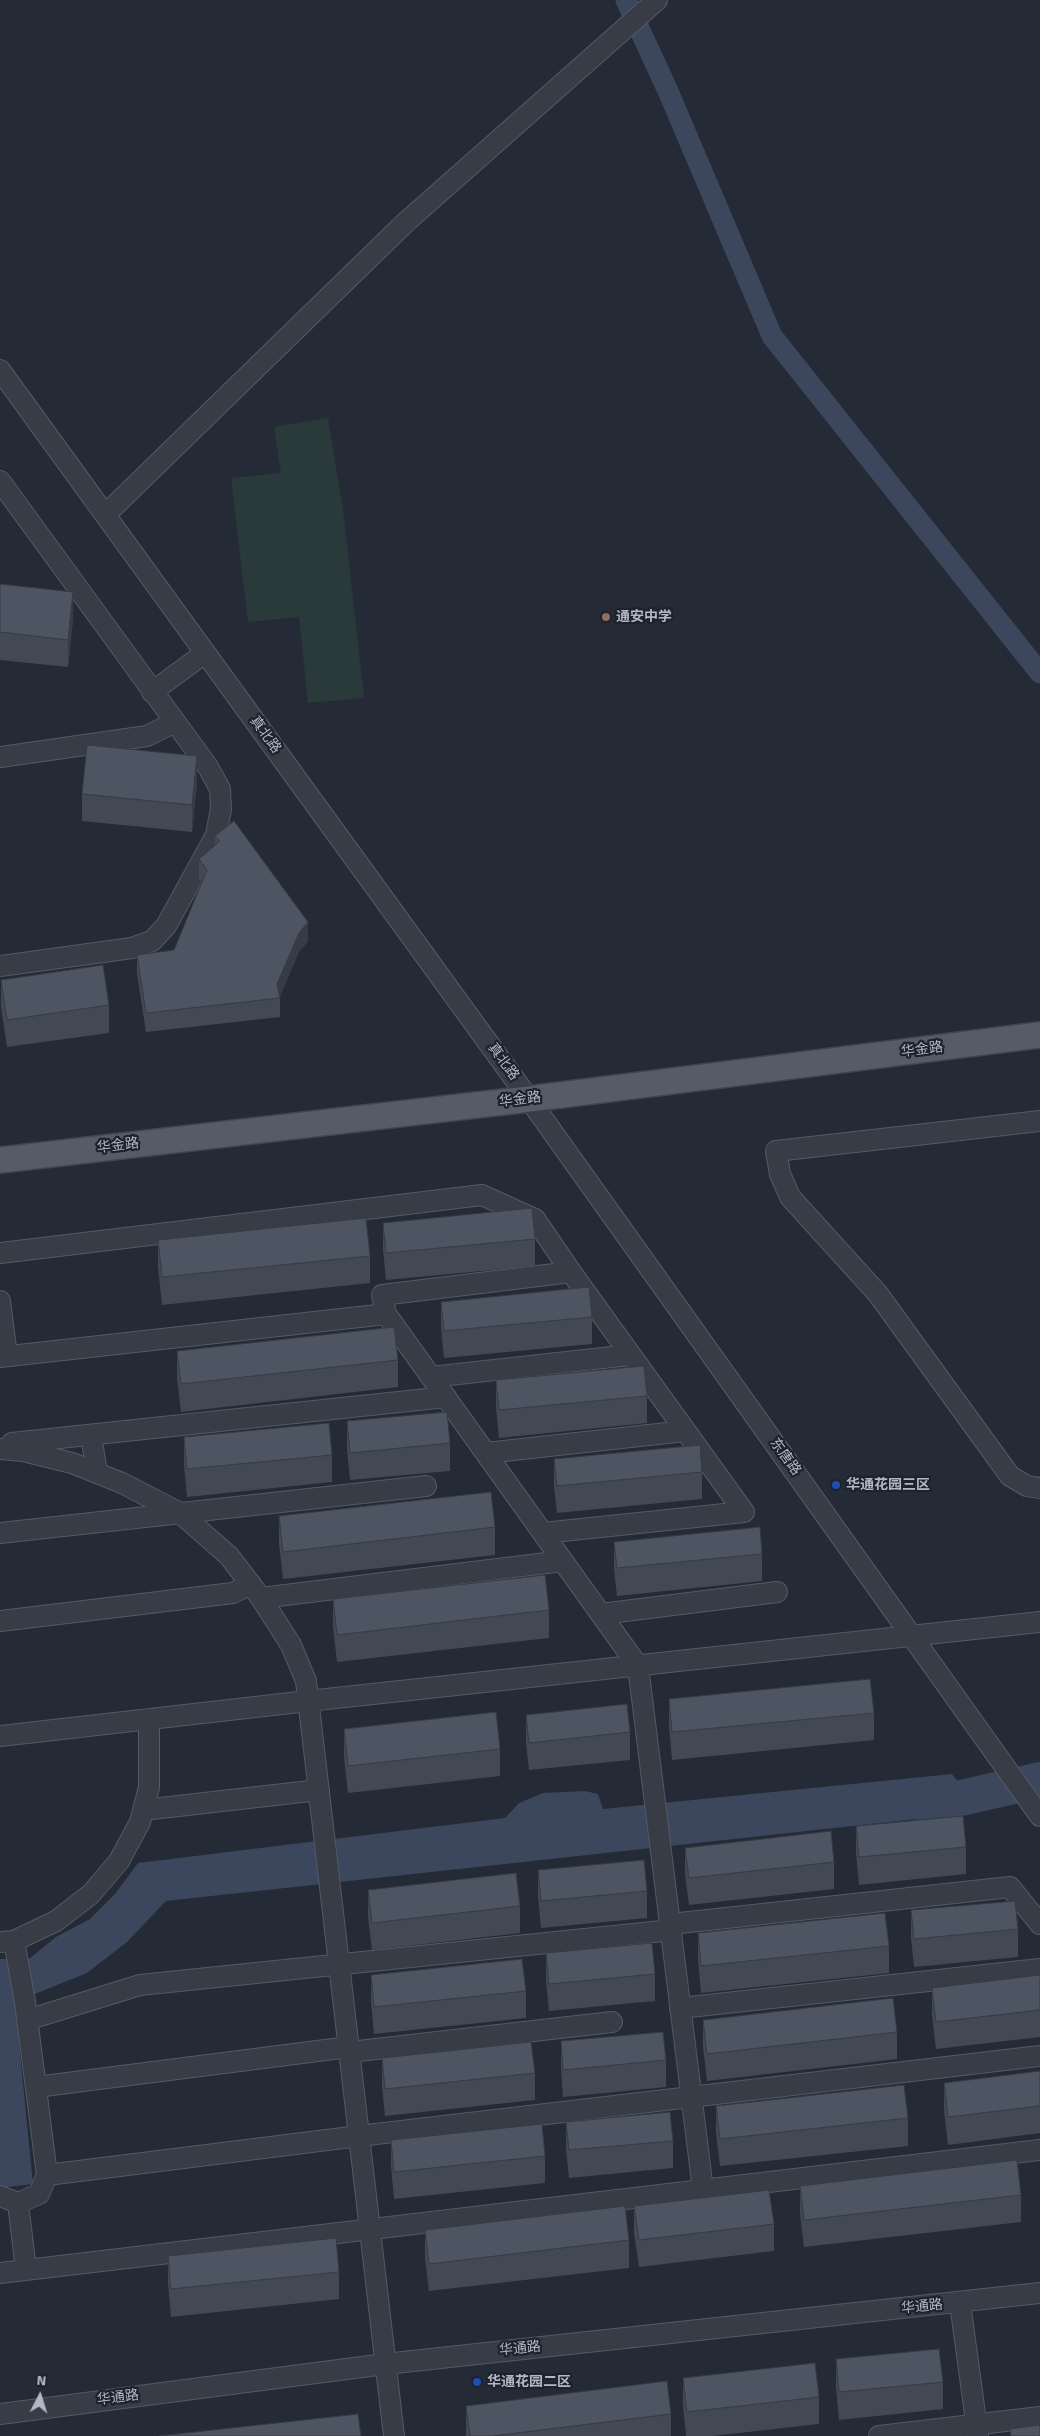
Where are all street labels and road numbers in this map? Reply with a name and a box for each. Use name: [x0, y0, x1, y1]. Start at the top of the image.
street label: 真北路: [246, 713, 284, 757]
street label: 华金路: [900, 1039, 944, 1061]
street label: 真北路: [484, 1040, 522, 1084]
street label: 华金路: [498, 1089, 542, 1111]
street label: 华金路: [96, 1135, 140, 1157]
street label: 东唐路: [766, 1435, 804, 1479]
street label: 华通路: [900, 2296, 944, 2318]
street label: 华通路: [498, 2338, 542, 2360]
street label: 华通路: [96, 2387, 140, 2409]

